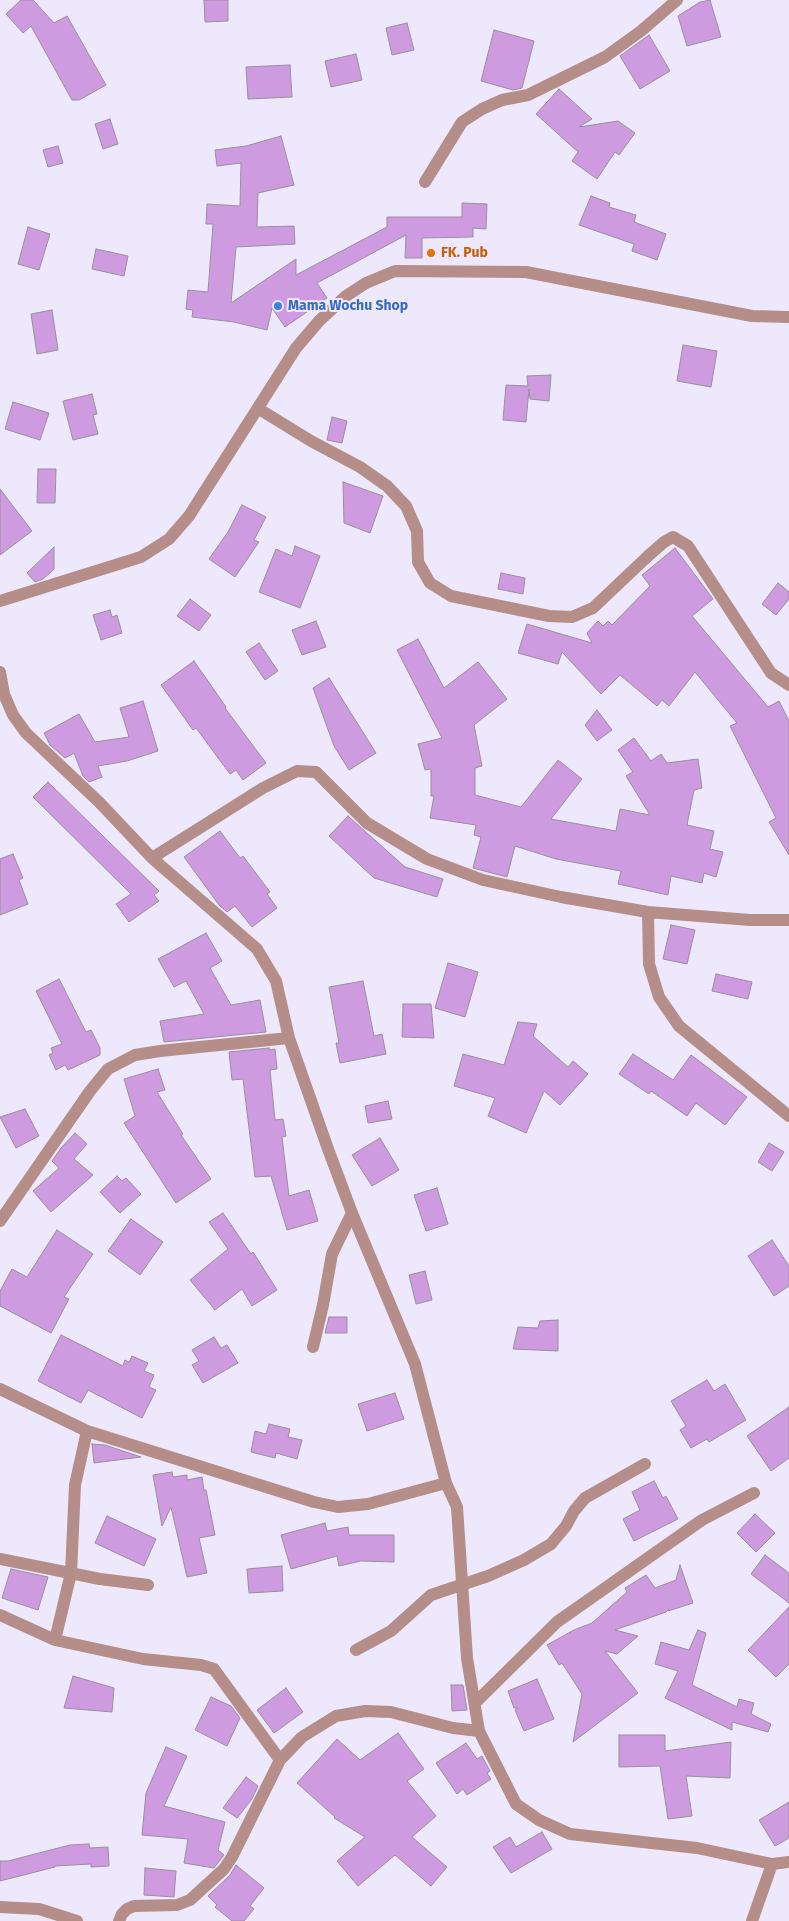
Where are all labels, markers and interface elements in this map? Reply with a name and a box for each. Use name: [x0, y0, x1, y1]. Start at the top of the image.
place label: FK. Pub: [441, 245, 488, 261]
marker: FK. Pub: [425, 247, 437, 259]
place label: Mama Wochu Shop: [288, 298, 408, 314]
marker: Mama Wochu Shop: [272, 300, 284, 312]

